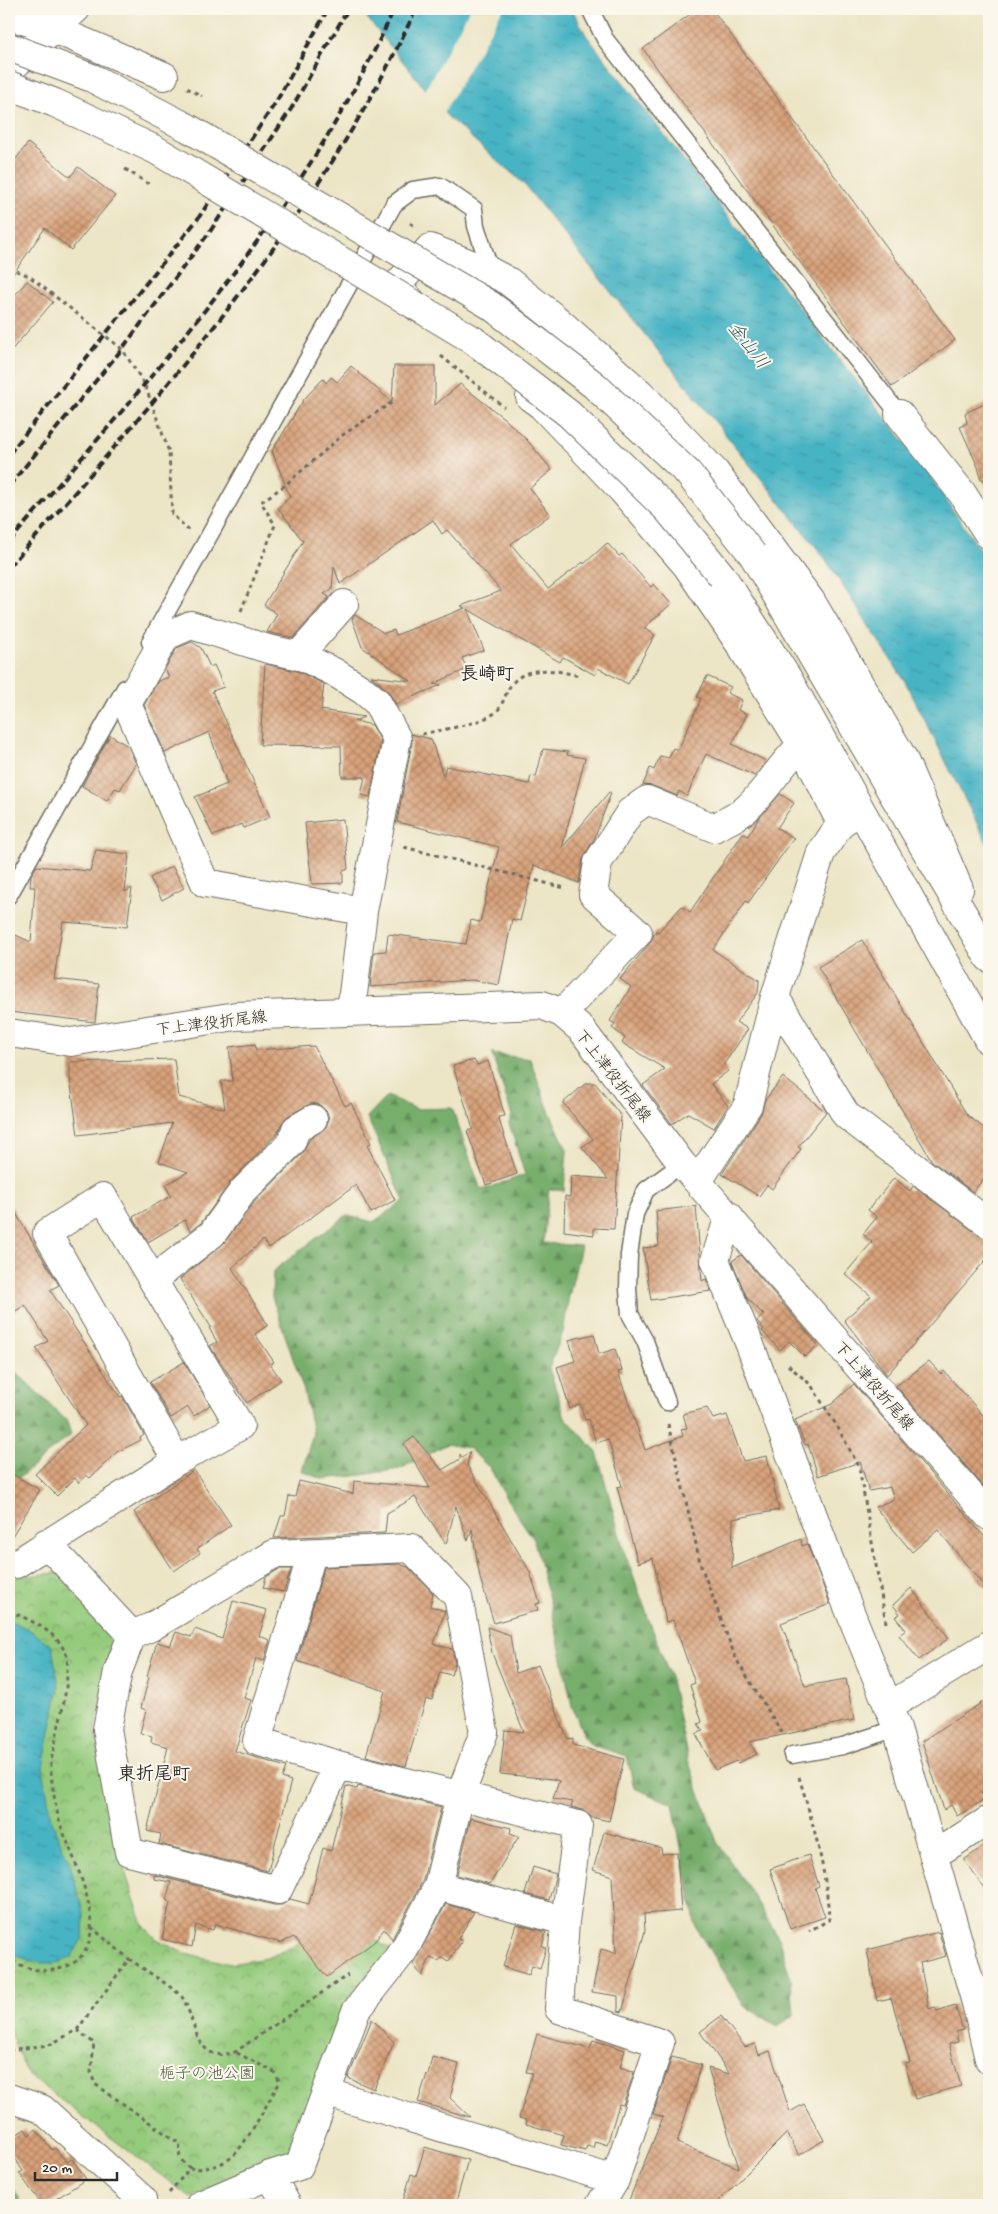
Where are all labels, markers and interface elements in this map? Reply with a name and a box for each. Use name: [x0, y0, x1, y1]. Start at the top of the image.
water label: 金山川: [722, 318, 773, 374]
district label: 長崎町: [460, 664, 514, 686]
street label: 下上津役折尾線: [154, 1007, 268, 1042]
street label: 下上津役折尾線: [569, 1026, 655, 1127]
street label: 下上津役折尾線: [828, 1337, 918, 1436]
district label: 東折尾町: [118, 1764, 190, 1786]
park label: 梔子の池公園: [159, 2065, 255, 2085]
scale bar: [35, 2149, 118, 2181]
text: 20 m: [42, 2160, 72, 2178]

